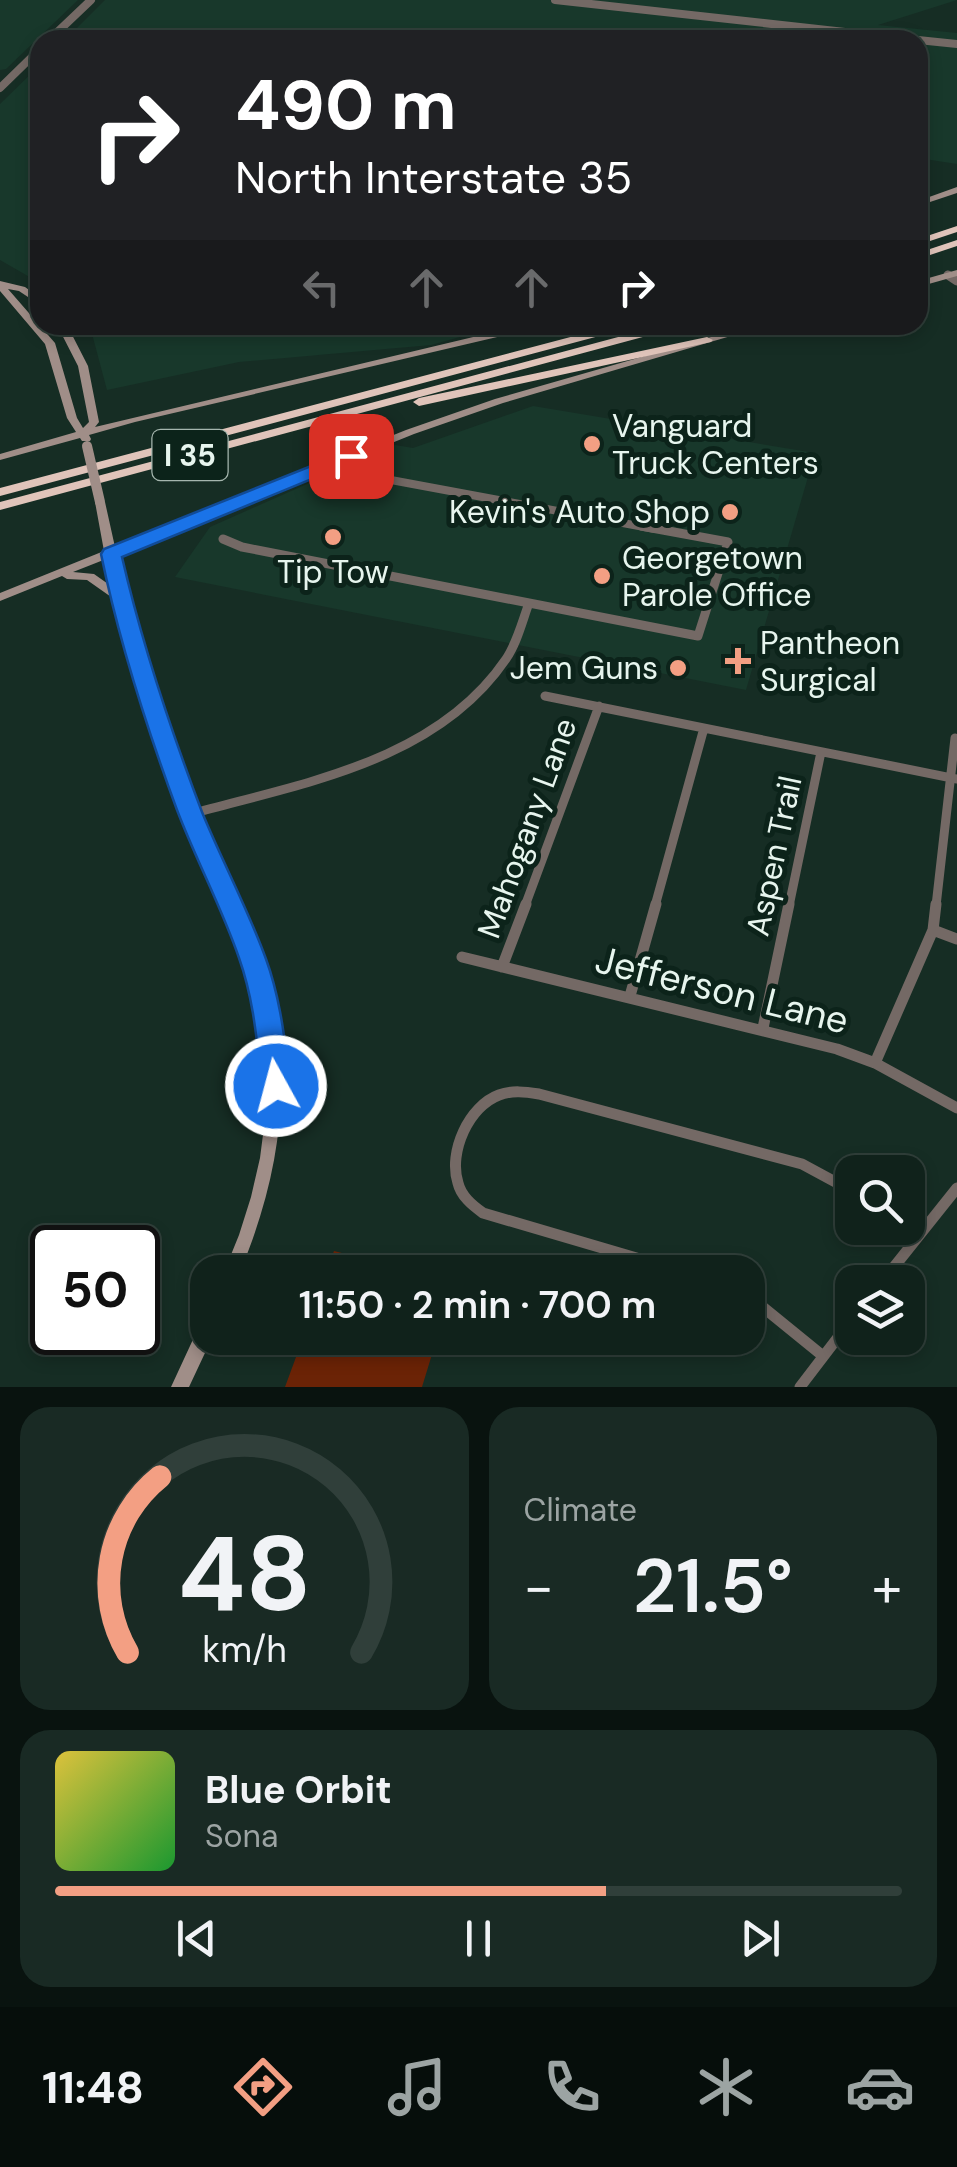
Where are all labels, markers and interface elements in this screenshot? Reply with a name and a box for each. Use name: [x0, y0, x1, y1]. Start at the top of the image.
text: 490 m: [235, 60, 457, 151]
icon: right: [70, 70, 200, 200]
text: North Interstate 35: [235, 148, 632, 207]
icon: left: [294, 260, 349, 315]
icon: ahead: [399, 260, 454, 315]
icon: ahead: [504, 260, 559, 315]
icon: right: [609, 260, 664, 315]
place label: Vanguard Truck Centers: [612, 405, 819, 484]
pin: [309, 414, 394, 499]
icon: arrive: [324, 429, 379, 484]
road number: I 35: [152, 430, 228, 480]
marker: Vanguard Truck Centers: [581, 433, 603, 455]
place label: Kevin's Auto Shop: [449, 491, 710, 533]
marker: Kevin's Auto Shop: [719, 501, 741, 523]
marker: Tip Tow: [322, 526, 344, 548]
place label: Georgetown Parole Office: [622, 537, 811, 616]
place label: Tip Tow: [277, 551, 389, 593]
marker: Georgetown Parole Office: [591, 565, 613, 587]
place label: Pantheon Surgical: [760, 622, 900, 701]
place label: Jem Guns: [510, 647, 658, 689]
marker: Pantheon Surgical: [725, 648, 751, 674]
marker: Jem Guns: [667, 657, 689, 679]
street label: Mahogany Lane: [468, 712, 586, 944]
street label: Aspen Trail: [737, 772, 811, 940]
street label: Jefferson Lane: [590, 934, 854, 1046]
position arrow: [224, 1034, 328, 1138]
map controls: [835, 1155, 925, 1355]
button: search: [835, 1155, 925, 1245]
speed limit sign: 50: [30, 1225, 160, 1355]
button: layers: [835, 1265, 925, 1355]
text: 11:50 · 2 min · 700 m: [299, 1280, 656, 1330]
text: Climate: [524, 1489, 637, 1531]
text: 48: [178, 1507, 311, 1642]
text: 21.5°: [633, 1538, 793, 1635]
text: −: [524, 1551, 554, 1623]
text: +: [872, 1551, 902, 1623]
text: km/h: [202, 1627, 286, 1673]
text: Blue Orbit: [205, 1765, 392, 1815]
text: Sona: [205, 1815, 278, 1857]
icon: previous: [169, 1911, 224, 1966]
icon: pause: [451, 1911, 506, 1966]
icon: next: [733, 1911, 788, 1966]
icon: directions: [228, 2052, 298, 2122]
icon: music: [382, 2052, 452, 2122]
icon: phone: [537, 2052, 607, 2122]
icon: climate: [691, 2052, 761, 2122]
icon: car: [845, 2052, 915, 2122]
text: 11:48: [42, 2058, 144, 2117]

